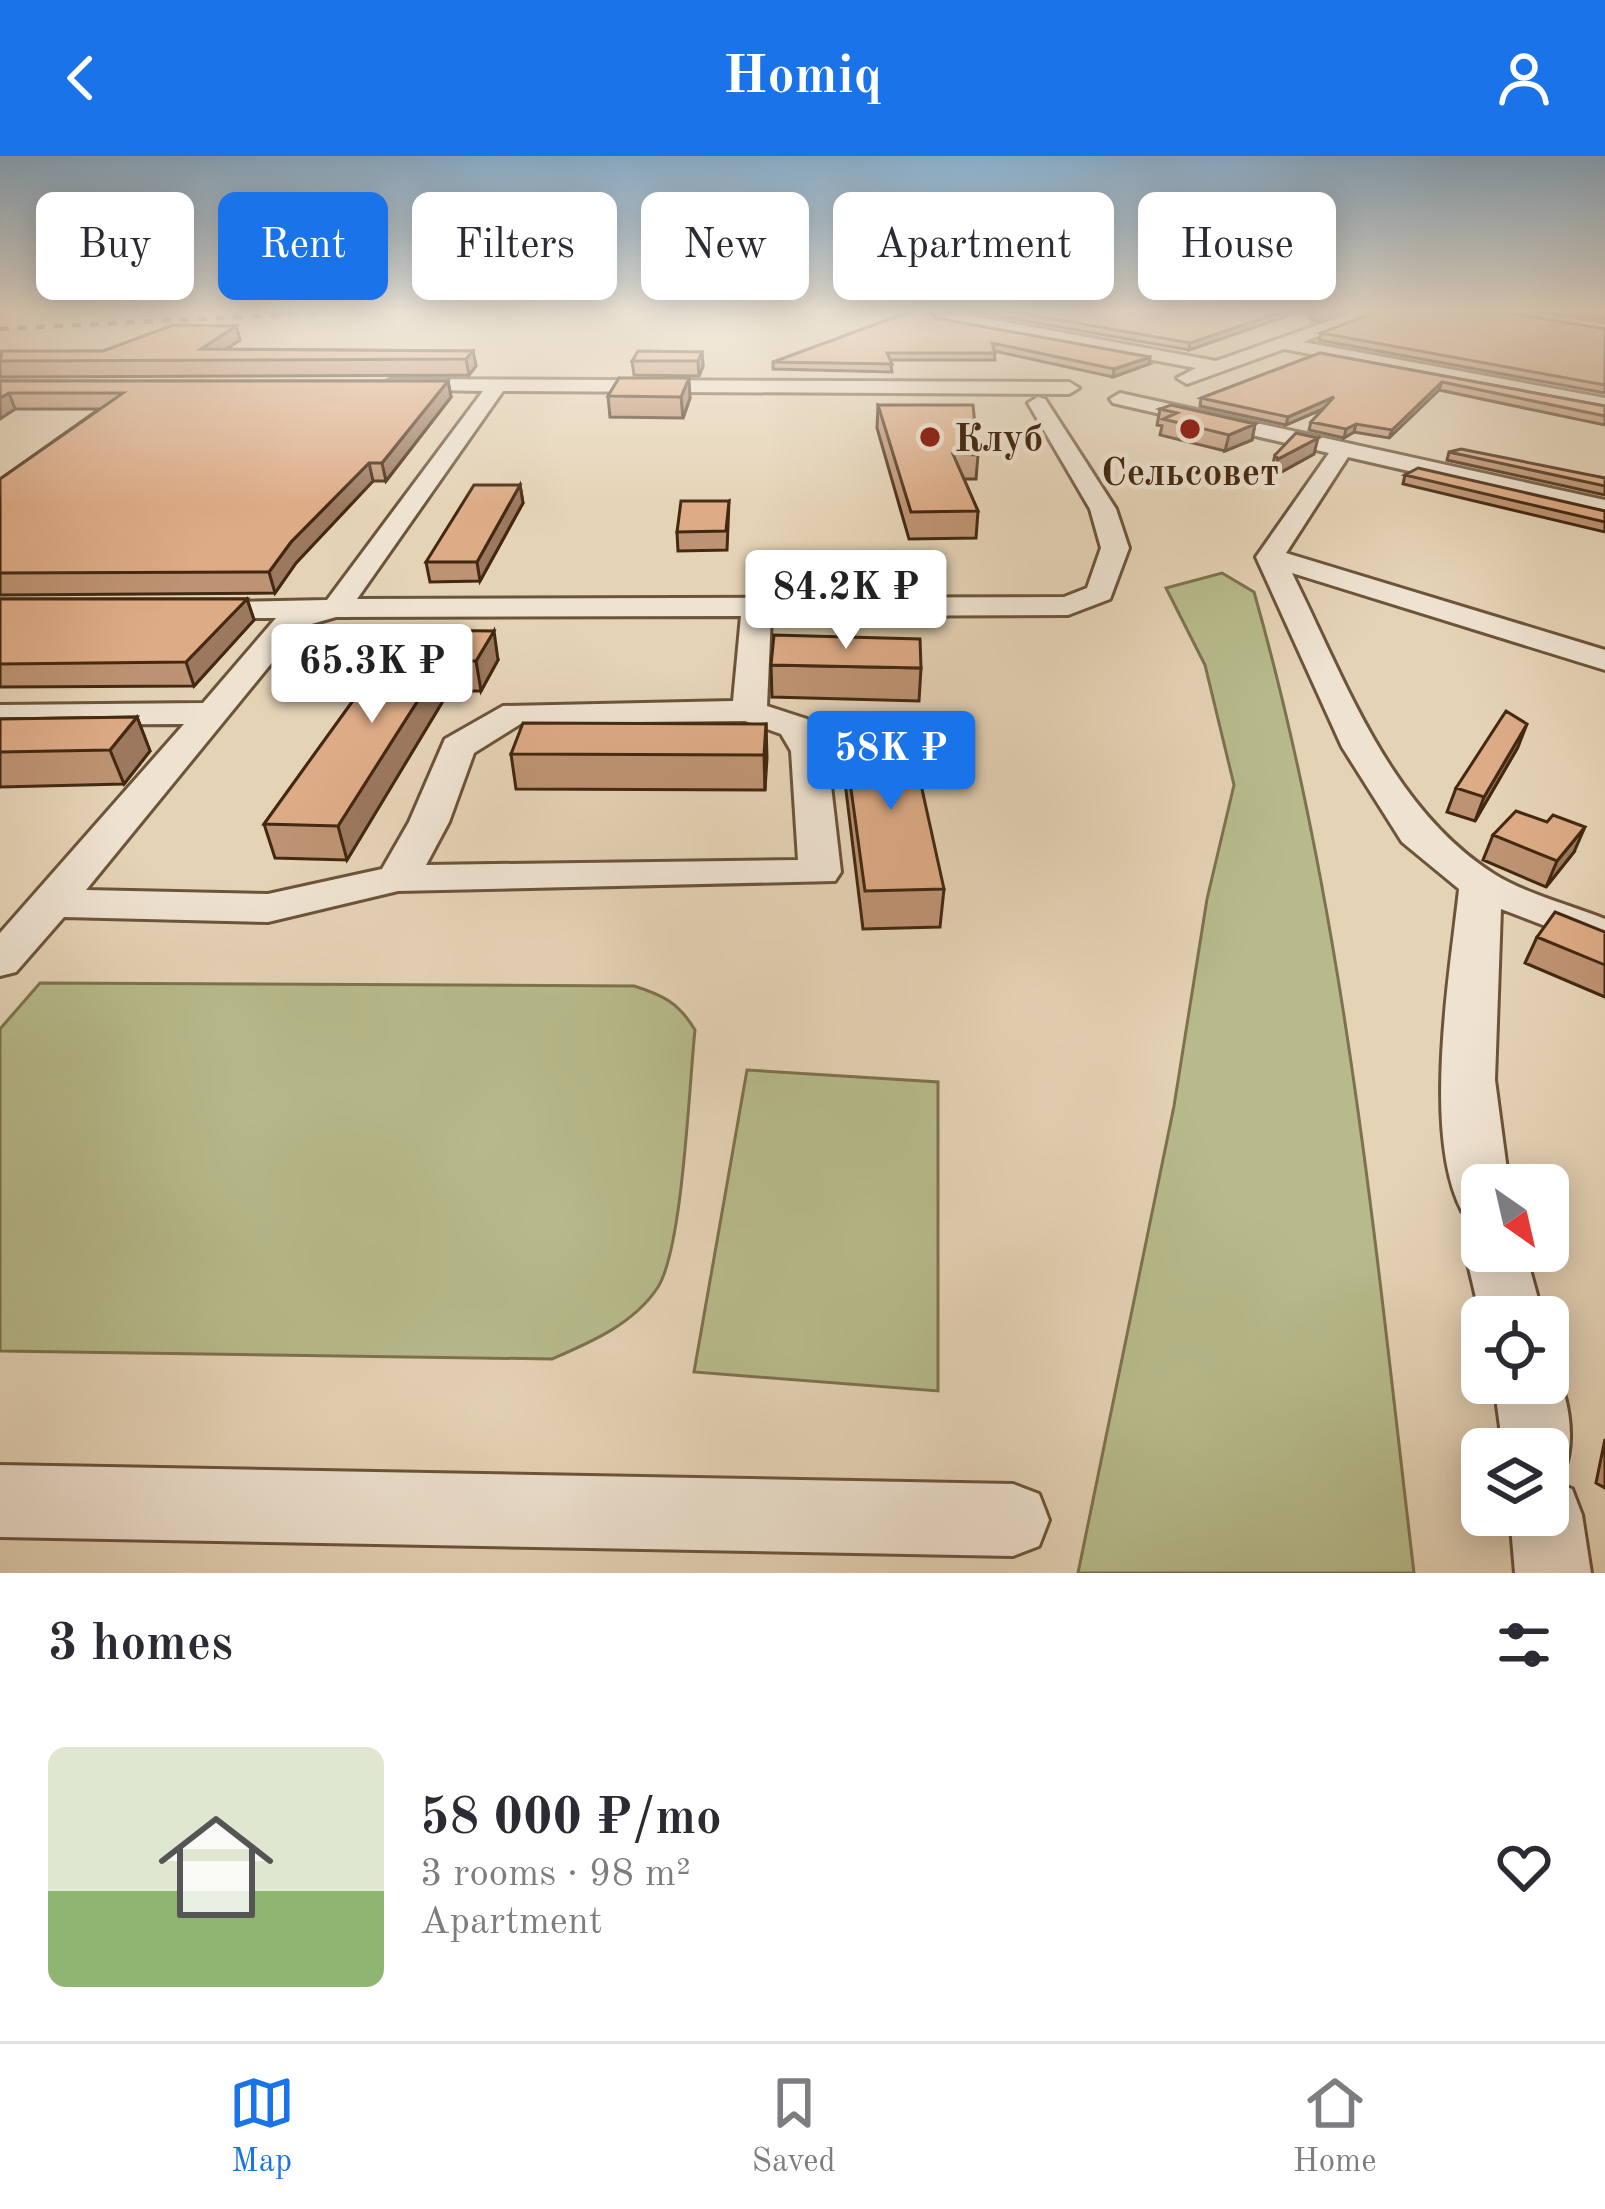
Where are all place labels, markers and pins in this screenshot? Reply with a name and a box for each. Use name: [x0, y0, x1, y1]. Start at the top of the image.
marker: Сельсовет: [1177, 416, 1203, 442]
place label: Клуб: [954, 421, 1043, 460]
marker: Клуб: [917, 424, 943, 450]
place label: Сельсовет: [1101, 455, 1279, 494]
pin: 84.2K ₽: [735, 550, 957, 652]
pin: 65.3K ₽: [261, 624, 483, 726]
pin: 58K ₽: [807, 711, 975, 813]

